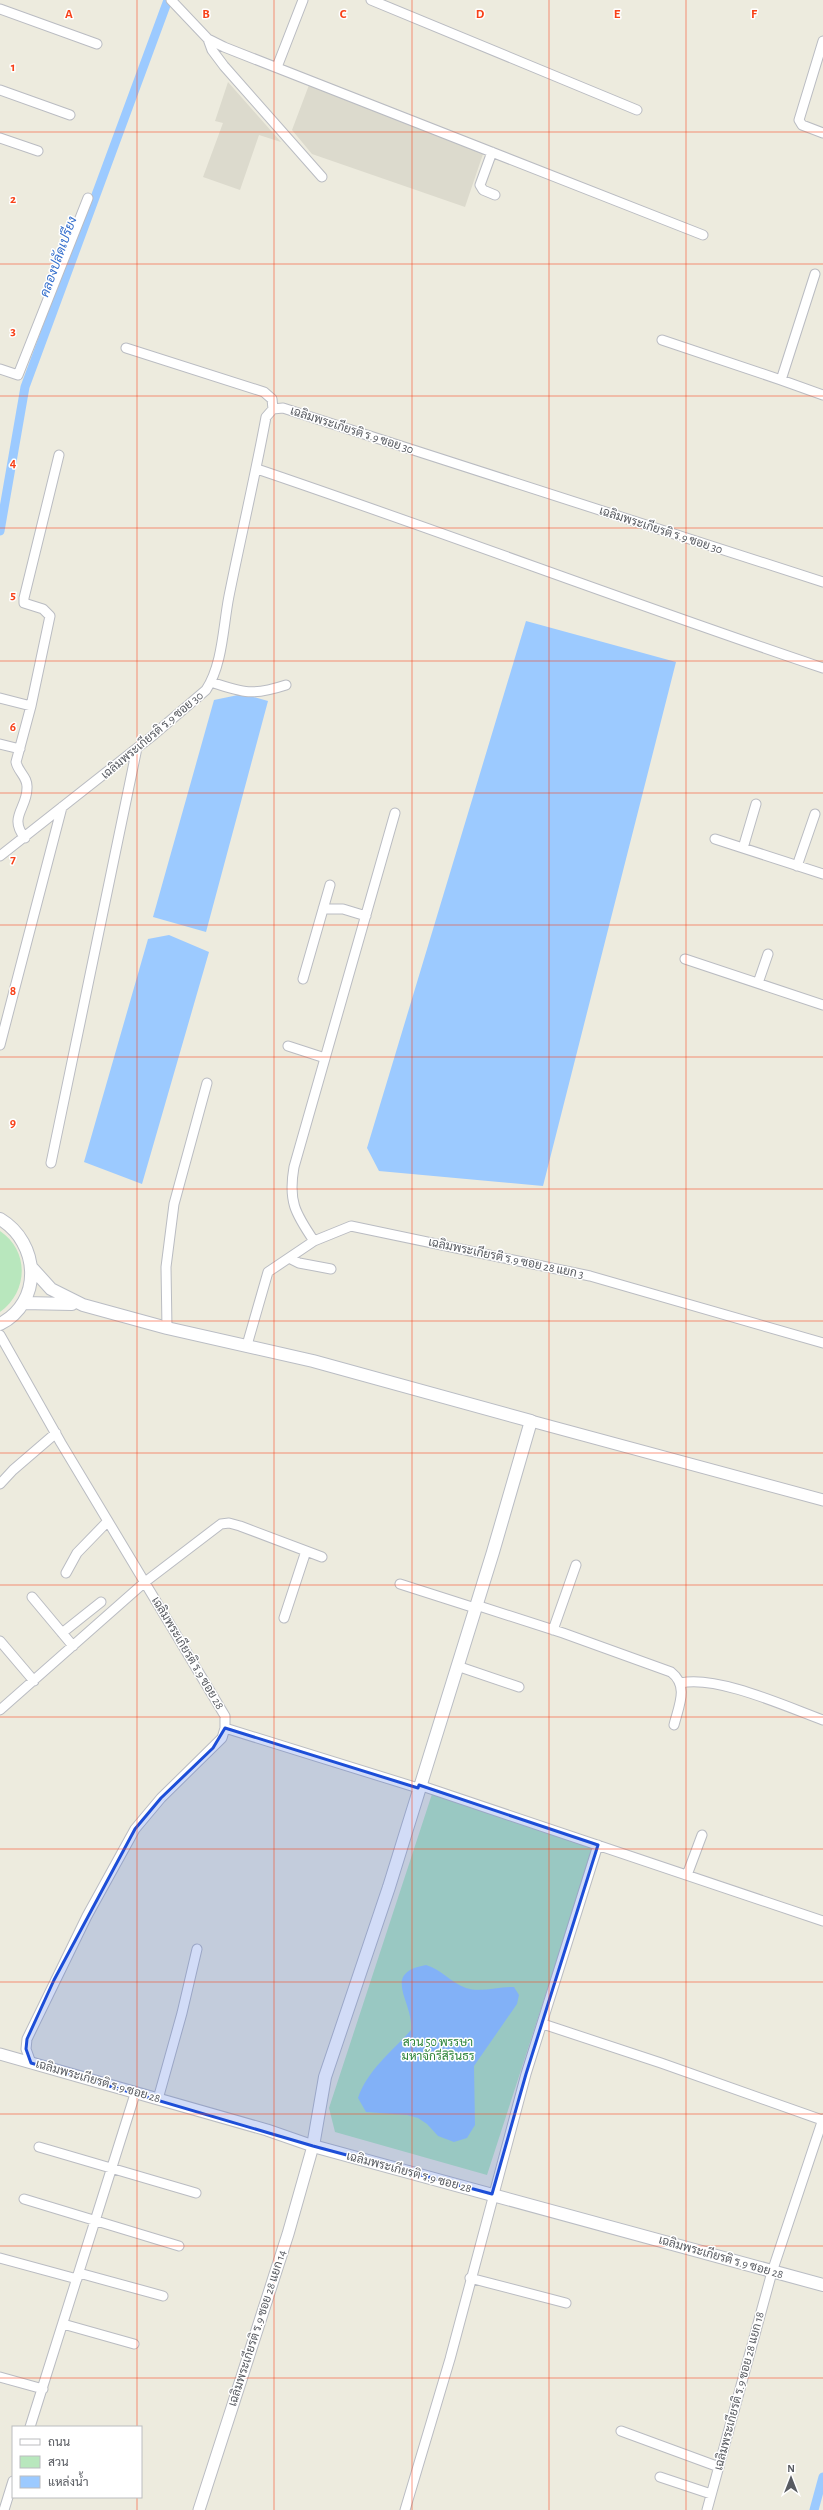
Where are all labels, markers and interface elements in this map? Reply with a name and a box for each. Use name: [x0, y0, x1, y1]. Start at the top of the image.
text: A: [65, 8, 73, 21]
text: B: [202, 8, 210, 21]
text: C: [340, 8, 347, 21]
text: D: [476, 8, 485, 21]
text: E: [614, 8, 621, 21]
text: F: [751, 8, 758, 21]
text: 1: [11, 61, 15, 74]
text: 2: [10, 193, 16, 206]
water label: คลองปลัดเปรียง: [35, 213, 80, 299]
text: 3: [10, 325, 16, 338]
street label: เฉลิมพระเกียรติ ร.9 ซอย 30: [289, 402, 416, 456]
text: 4: [10, 457, 17, 470]
street label: เฉลิมพระเกียรติ ร.9 ซอย 30: [598, 502, 725, 556]
text: 5: [10, 589, 16, 602]
street label: เฉลิมพระเกียรติ ร.9 ซอย 30: [97, 687, 205, 781]
text: 6: [10, 721, 16, 734]
text: 7: [10, 853, 16, 866]
text: 8: [10, 985, 16, 998]
text: 9: [10, 1117, 16, 1130]
street label: เฉลิมพระเกียรติ ร.9 ซอย 28 แยก 3: [427, 1234, 585, 1280]
street label: เฉลิมพระเกียรติ ร.9 ซอย 28: [150, 1594, 228, 1712]
park label: สวน 50 พรรษา มหาจักรีสิรินธร: [402, 2036, 475, 2062]
street label: เฉลิมพระเกียรติ ร.9 ซอย 28: [34, 2056, 162, 2105]
street label: เฉลิมพระเกียรติ ร.9 ซอย 28: [345, 2148, 474, 2195]
street label: เฉลิมพระเกียรติ ร.9 ซอย 28: [657, 2232, 785, 2281]
street label: เฉลิมพระเกียรติ ร.9 ซอย 28 แยก 14: [224, 2248, 288, 2408]
street label: เฉลิมพระเกียรติ ร.9 ซอย 28 แยก 18: [710, 2310, 766, 2471]
legend: [12, 2426, 142, 2498]
text: ถนน: [48, 2436, 71, 2448]
text: สวน: [48, 2456, 69, 2468]
north arrow: [771, 2458, 811, 2498]
text: N: [787, 2463, 795, 2474]
text: แหล่งน้ำ: [48, 2471, 88, 2488]

